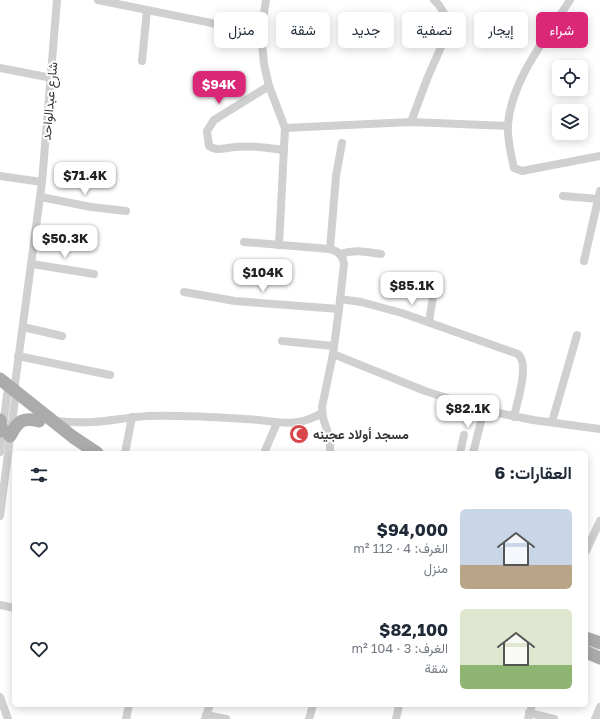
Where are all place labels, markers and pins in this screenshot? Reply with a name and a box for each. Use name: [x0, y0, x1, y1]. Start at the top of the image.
pin: $94K: [195, 71, 243, 105]
pin: $71.4K: [52, 162, 118, 196]
pin: $50.3K: [32, 225, 98, 259]
pin: $104K: [235, 259, 291, 293]
pin: $85.1K: [379, 272, 445, 306]
pin: $82.1K: [435, 395, 501, 429]
mosque icon: مسجد أولاد عجينه: [288, 423, 310, 445]
place label: مسجد أولاد عجينه: [313, 426, 409, 443]

